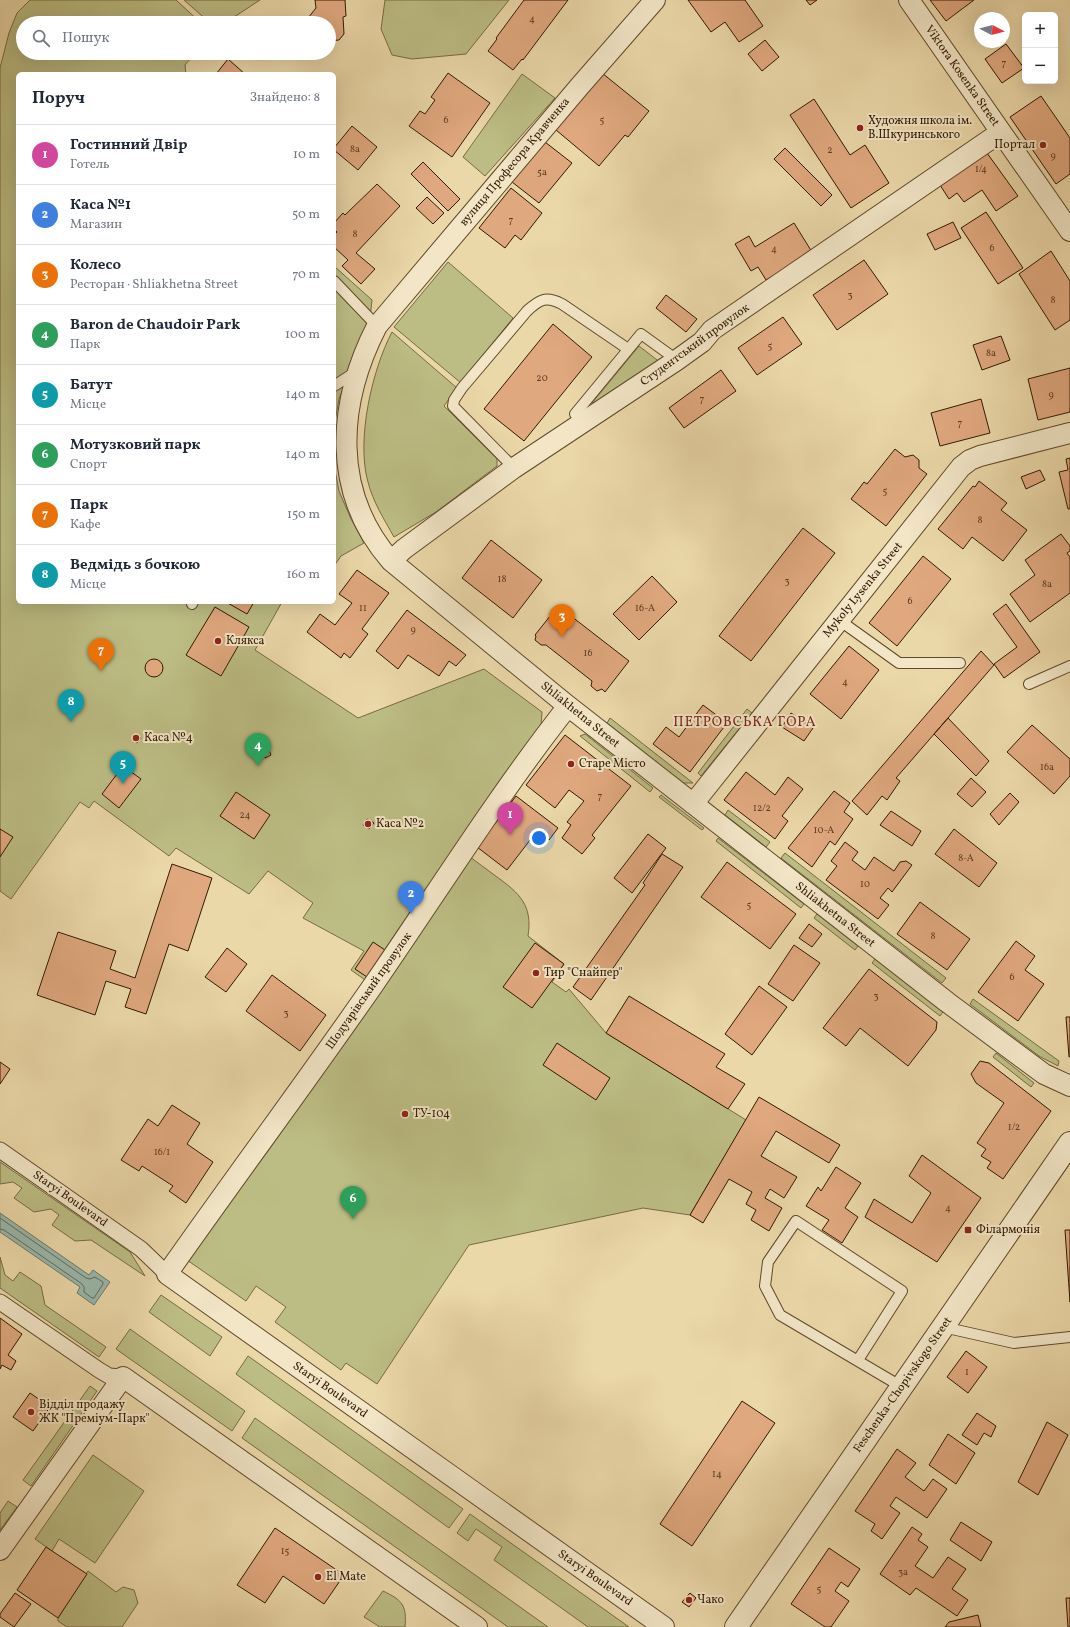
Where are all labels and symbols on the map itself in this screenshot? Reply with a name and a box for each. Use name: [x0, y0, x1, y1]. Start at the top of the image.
house number: 4: [529, 12, 535, 26]
north arrow: [974, 12, 1010, 48]
street label: Viktora Kosenka Street: [921, 22, 1003, 130]
house number: 7: [1002, 56, 1007, 70]
street label: вулиця Професора Кравченка: [456, 94, 574, 230]
house number: 6: [443, 113, 449, 127]
house number: 5: [600, 113, 605, 127]
place label: Художня школа ім. В.Шкуринського: [868, 113, 972, 143]
marker: Художня школа ім. В.Шкуринського: [855, 123, 865, 133]
place label: Портал: [994, 137, 1035, 153]
marker: Портал: [1038, 140, 1048, 150]
house number: 8а: [350, 142, 360, 156]
house number: 2: [827, 143, 833, 157]
house number: 9: [1050, 149, 1056, 163]
house number: 1/4: [975, 162, 987, 176]
house number: 5а: [537, 165, 547, 179]
house number: 7: [509, 213, 514, 227]
house number: 8: [352, 227, 358, 241]
house number: 6: [989, 241, 995, 255]
house number: 4: [771, 242, 777, 256]
house number: 3: [847, 288, 853, 302]
house number: 8: [1050, 293, 1056, 307]
street label: Студентський провулок: [637, 300, 753, 390]
house number: 5: [768, 339, 773, 353]
house number: 8а: [986, 346, 996, 360]
house number: 20: [536, 371, 548, 385]
house number: 9: [1048, 388, 1054, 402]
house number: 7: [700, 392, 705, 406]
house number: 7: [958, 416, 963, 430]
house number: 5: [883, 484, 888, 498]
house number: 8: [977, 513, 983, 527]
street label: Mykoly Lysenka Street: [819, 539, 907, 641]
house number: 18: [498, 572, 506, 586]
house number: 3: [784, 574, 790, 588]
house number: 8а: [1042, 577, 1052, 591]
house number: 6: [907, 594, 913, 608]
house number: 11: [359, 601, 367, 615]
house number: 16-А: [635, 601, 655, 615]
pin: 3: [549, 604, 575, 637]
house number: 9: [410, 623, 416, 637]
place label: Клякса: [226, 633, 265, 649]
marker: Клякса: [213, 636, 223, 646]
pin: 7: [88, 638, 114, 671]
house number: 16: [584, 646, 592, 660]
house number: 4: [842, 675, 848, 689]
street label: Shliakhetna Street: [537, 678, 623, 752]
pin: 8: [58, 689, 84, 722]
district label: ПЕТРОВСЬКА ГОРА: [673, 713, 817, 732]
place label: Каса №4: [144, 730, 193, 746]
marker: Каса №4: [131, 733, 141, 743]
pin: 4: [245, 733, 271, 766]
pin: 5: [110, 751, 136, 784]
place label: Старе Місто: [579, 756, 646, 772]
marker: Старе Місто: [566, 759, 576, 769]
house number: 16а: [1040, 760, 1054, 774]
house number: 7: [598, 789, 603, 803]
house number: 12/2: [753, 801, 771, 815]
pin: 1: [497, 802, 523, 835]
house number: 24: [239, 808, 251, 822]
place label: Каса №2: [376, 816, 424, 832]
marker: Каса №2: [363, 819, 373, 829]
house number: 10-А: [814, 823, 834, 837]
your location: [529, 828, 549, 848]
house number: 8-А: [958, 851, 974, 865]
house number: 10: [860, 877, 870, 891]
street label: Shliakhetna Street: [792, 879, 878, 951]
pin: 2: [398, 881, 424, 914]
house number: 5: [747, 898, 752, 912]
street label: Шодуарівський провулок: [322, 929, 416, 1053]
house number: 8: [930, 929, 936, 943]
place label: Тир "Снайпер": [544, 965, 623, 981]
marker: Тир "Снайпер": [531, 968, 541, 978]
house number: 6: [1009, 970, 1015, 984]
house number: 3: [873, 989, 879, 1003]
house number: 3: [283, 1006, 289, 1020]
place label: ТУ-104: [413, 1106, 450, 1122]
marker: ТУ-104: [400, 1109, 410, 1119]
house number: 1/2: [1008, 1120, 1020, 1134]
house number: 16/1: [154, 1145, 170, 1159]
street label: Staryi Boulevard: [29, 1167, 111, 1231]
pin: 6: [340, 1186, 366, 1219]
house number: 4: [945, 1201, 951, 1215]
place label: Філармонія: [976, 1222, 1040, 1238]
marker: Філармонія: [963, 1225, 973, 1235]
street label: Feschenka-Chopivskogo Street: [850, 1314, 956, 1456]
street label: Staryi Boulevard: [289, 1358, 371, 1422]
house number: 1: [965, 1365, 969, 1379]
place label: Відділ продажу ЖК "Преміум-Парк": [39, 1397, 150, 1427]
marker: Відділ продажу ЖК "Преміум-Парк": [26, 1407, 36, 1417]
house number: 14: [712, 1467, 722, 1481]
house number: 15: [281, 1544, 290, 1558]
street label: Staryi Boulevard: [554, 1546, 636, 1610]
house number: 3а: [898, 1565, 908, 1579]
place label: El Mate: [326, 1569, 366, 1585]
marker: El Mate: [313, 1572, 323, 1582]
house number: 5: [817, 1582, 822, 1596]
place label: Чако: [697, 1592, 724, 1608]
marker: Чако: [684, 1595, 694, 1605]

